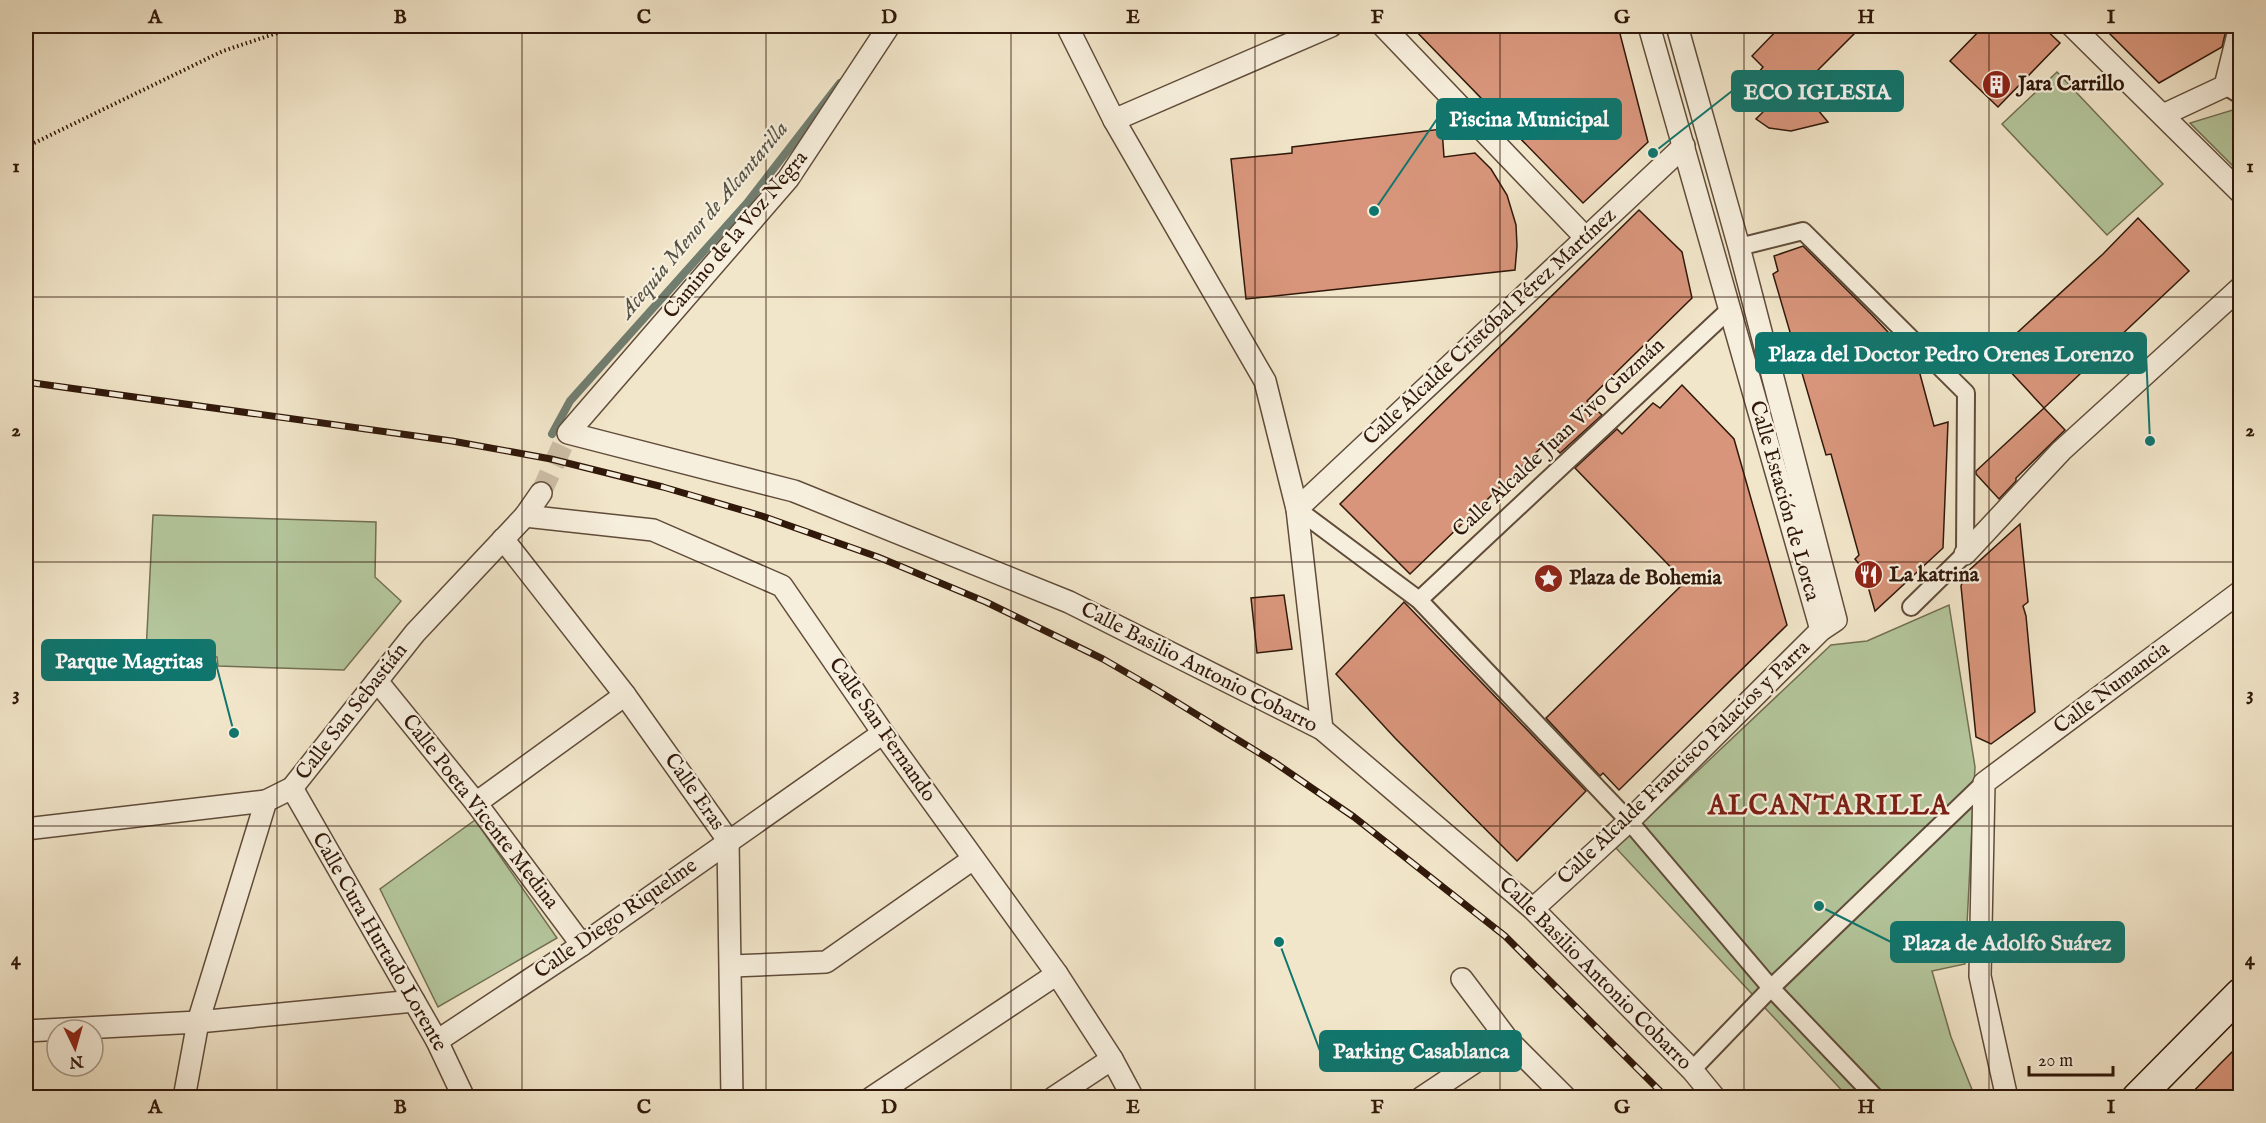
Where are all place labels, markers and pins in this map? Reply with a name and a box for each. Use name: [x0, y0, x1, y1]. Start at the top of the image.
building icon: Jara Carrillo: [1981, 68, 2013, 100]
callout: ECO IGLESIA: [1732, 71, 1903, 111]
place label: Jara Carrillo: [2015, 71, 2125, 98]
callout: Piscina Municipal: [1437, 99, 1621, 139]
callout: Plaza del Doctor Pedro Orenes Lorenzo: [1756, 333, 2146, 373]
restaurant icon: La katrina: [1852, 559, 1884, 591]
place icon: Plaza de Bohemia: [1532, 562, 1564, 594]
place label: La katrina: [1889, 562, 1980, 589]
place label: Plaza de Bohemia: [1569, 565, 1722, 592]
callout: Parque Magritas: [42, 640, 215, 680]
callout: Plaza de Adolfo Suárez: [1891, 922, 2124, 962]
callout: Parking Casablanca: [1320, 1031, 1521, 1071]

